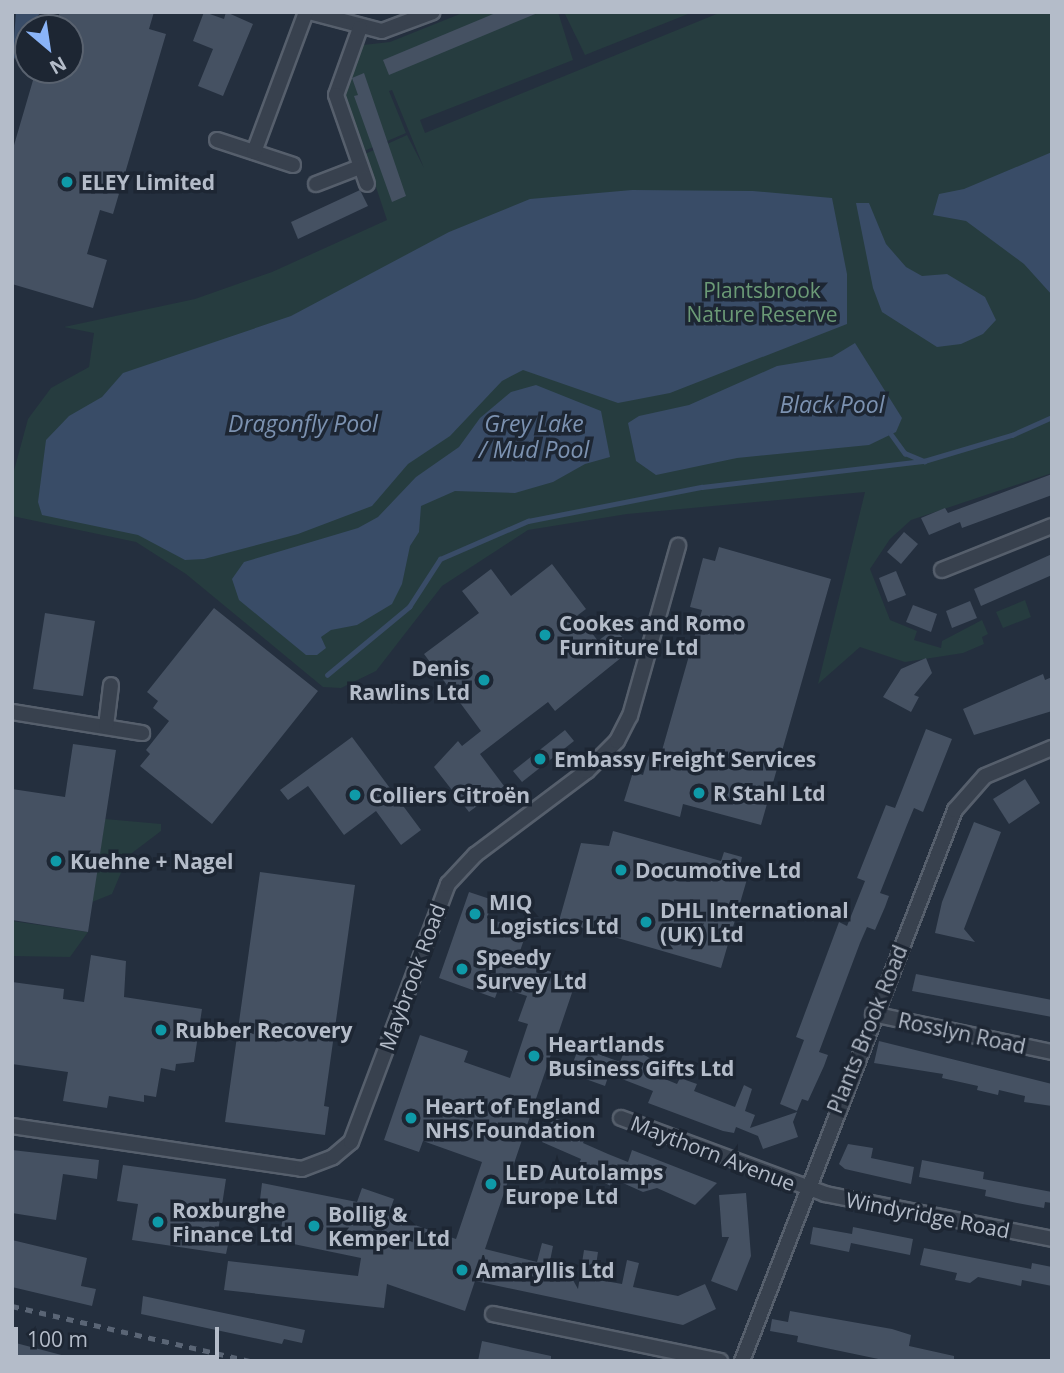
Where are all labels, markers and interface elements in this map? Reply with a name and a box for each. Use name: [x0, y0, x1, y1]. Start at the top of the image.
north arrow: [14, 14, 84, 84]
text: N: [45, 50, 71, 81]
place label: ELEY Limited: [81, 169, 215, 195]
marker: ELEY Limited: [59, 174, 75, 190]
park label: Plantsbrook Nature Reserve: [686, 277, 838, 327]
water label: Black Pool: [780, 390, 884, 418]
water label: Dragonfly Pool: [228, 409, 378, 437]
water label: Grey Lake / Mud Pool: [479, 409, 589, 463]
place label: Cookes and Romo Furniture Ltd: [559, 610, 745, 660]
marker: Cookes and Romo Furniture Ltd: [537, 627, 553, 643]
place label: Denis Rawlins Ltd: [349, 655, 470, 705]
marker: Denis Rawlins Ltd: [476, 672, 492, 688]
place label: Embassy Freight Services: [554, 746, 816, 772]
marker: Embassy Freight Services: [532, 751, 548, 767]
place label: R Stahl Ltd: [713, 780, 826, 806]
place label: Colliers Citroën: [369, 782, 530, 808]
marker: R Stahl Ltd: [691, 785, 707, 801]
marker: Colliers Citroën: [347, 787, 363, 803]
place label: Kuehne + Nagel: [70, 848, 234, 874]
marker: Kuehne + Nagel: [48, 853, 64, 869]
place label: Documotive Ltd: [635, 857, 801, 883]
marker: Documotive Ltd: [613, 862, 629, 878]
place label: MIQ Logistics Ltd: [489, 889, 619, 939]
place label: DHL International (UK) Ltd: [660, 897, 849, 947]
street label: Maybrook Road: [374, 900, 450, 1054]
marker: MIQ Logistics Ltd: [467, 906, 483, 922]
marker: DHL International (UK) Ltd: [638, 914, 654, 930]
street label: Plants Brook Road: [822, 941, 912, 1117]
place label: Speedy Survey Ltd: [476, 944, 587, 994]
marker: Speedy Survey Ltd: [454, 961, 470, 977]
street label: Rosslyn Road: [896, 1007, 1028, 1059]
place label: Rubber Recovery: [175, 1017, 353, 1043]
marker: Rubber Recovery: [153, 1022, 169, 1038]
place label: Heartlands Business Gifts Ltd: [548, 1031, 734, 1081]
marker: Heartlands Business Gifts Ltd: [526, 1048, 542, 1064]
place label: Heart of England NHS Foundation: [425, 1093, 600, 1143]
marker: Heart of England NHS Foundation: [403, 1110, 419, 1126]
street label: Maythorn Avenue: [627, 1110, 799, 1196]
place label: LED Autolamps Europe Ltd: [505, 1159, 663, 1209]
marker: LED Autolamps Europe Ltd: [483, 1176, 499, 1192]
street label: Windyridge Road: [844, 1187, 1012, 1243]
place label: Roxburghe Finance Ltd: [172, 1197, 293, 1247]
place label: Bollig & Kemper Ltd: [328, 1201, 450, 1251]
marker: Roxburghe Finance Ltd: [150, 1214, 166, 1230]
marker: Bollig & Kemper Ltd: [306, 1218, 322, 1234]
place label: Amaryllis Ltd: [476, 1257, 615, 1283]
marker: Amaryllis Ltd: [454, 1262, 470, 1278]
scale bar: [18, 1314, 222, 1358]
text: 100 m: [27, 1325, 88, 1353]

